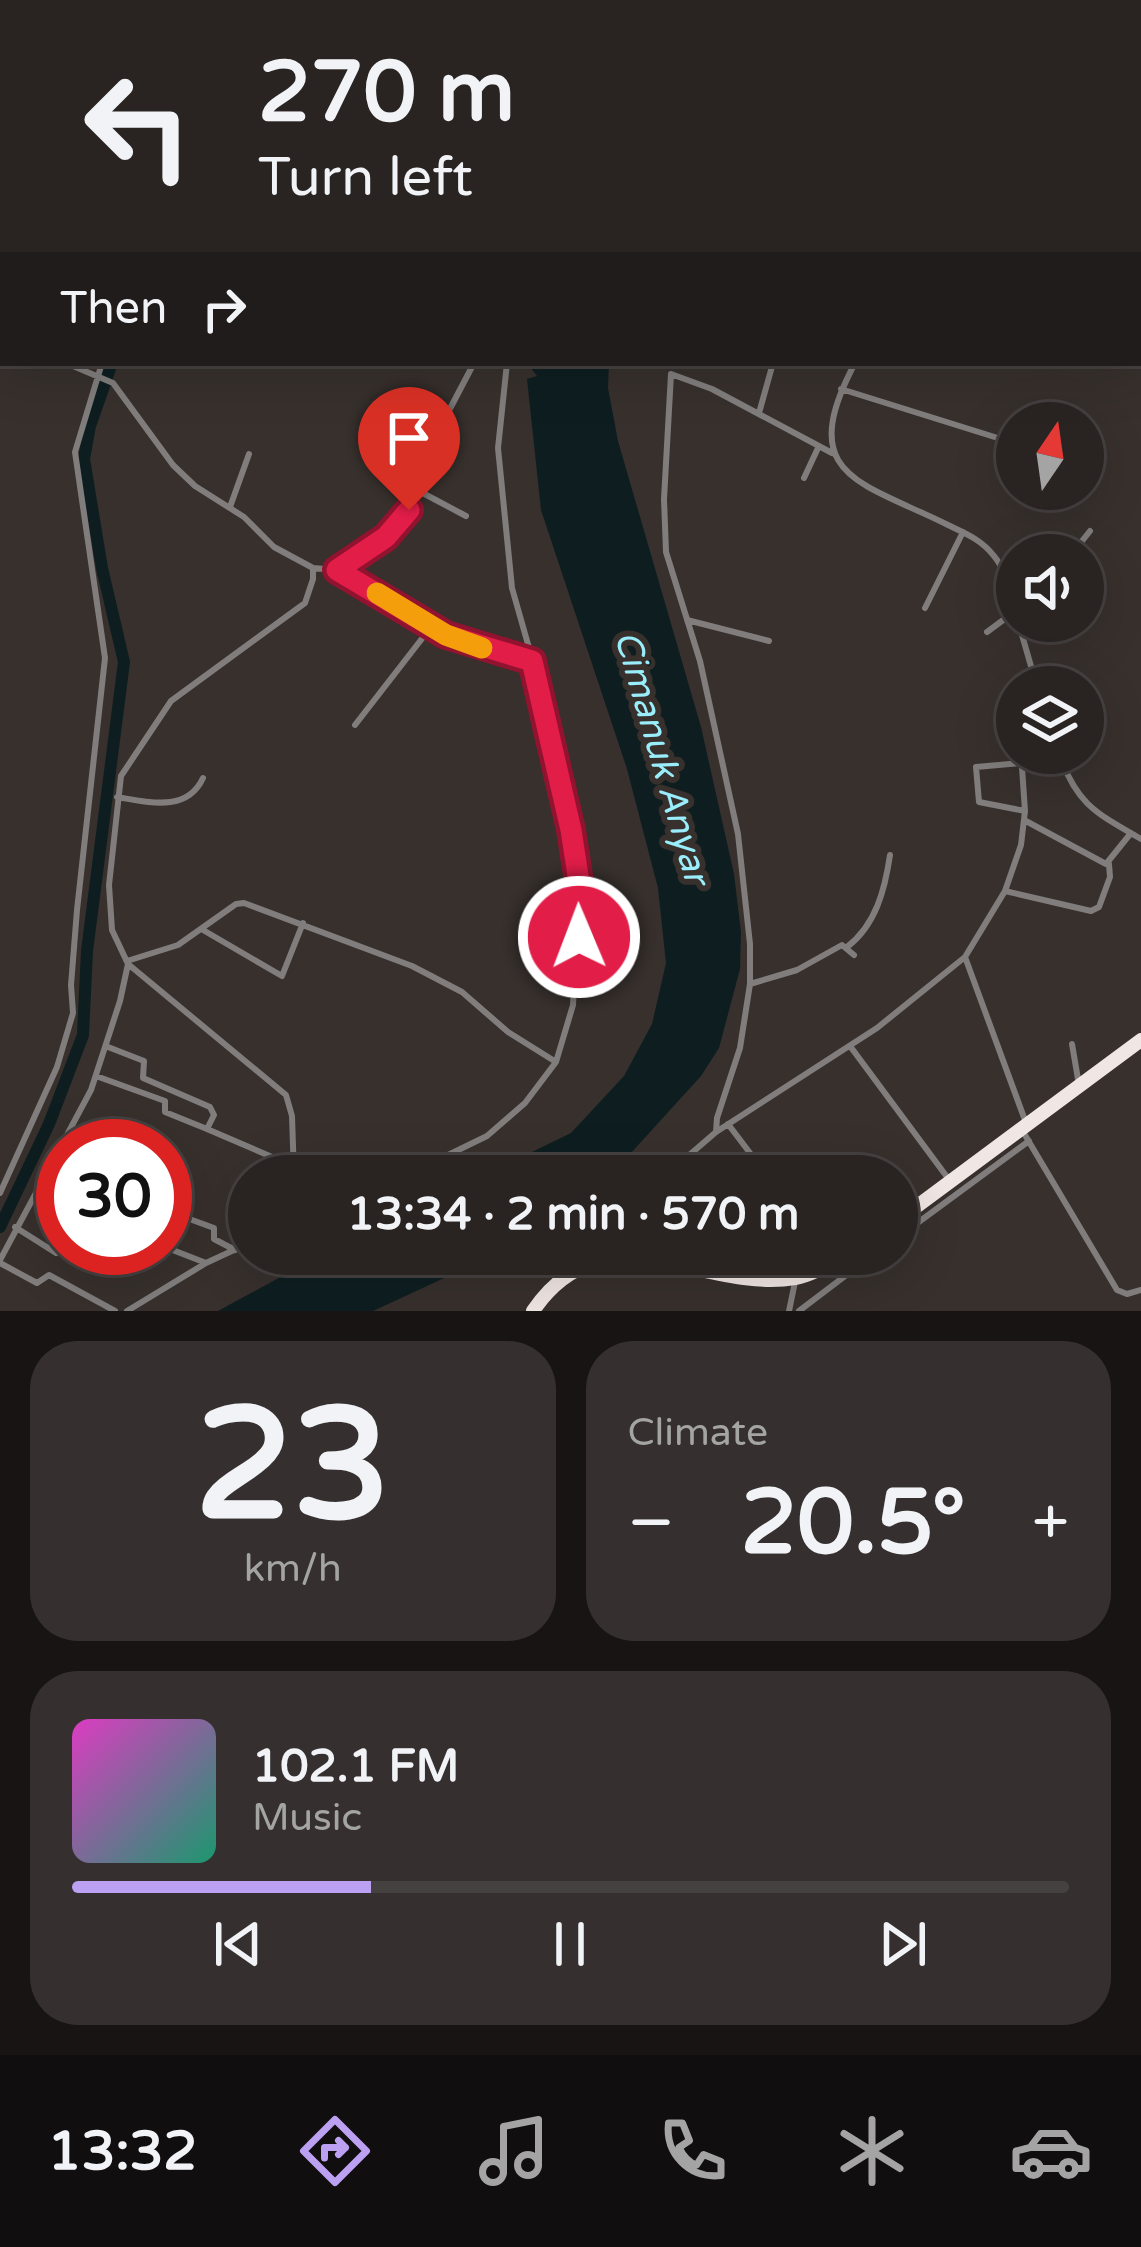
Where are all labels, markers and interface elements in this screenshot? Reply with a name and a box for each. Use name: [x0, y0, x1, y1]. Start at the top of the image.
text: 270 m: [258, 43, 515, 144]
icon: left: [60, 48, 216, 204]
text: Turn left: [258, 145, 473, 210]
icon: right: [191, 276, 257, 342]
text: Then: [60, 282, 167, 336]
pin: [358, 387, 460, 510]
north arrow: [996, 402, 1104, 510]
map controls: [996, 402, 1104, 774]
icon: arrive: [376, 405, 442, 471]
button: sound: [996, 534, 1104, 642]
water label: Cimanuk Anyar: [605, 626, 719, 893]
button: layers: [996, 666, 1104, 774]
position arrow: [516, 874, 642, 1000]
speed limit sign: 30: [36, 1119, 192, 1275]
text: 13:34 · 2 min · 570 m: [347, 1188, 799, 1242]
text: 23: [195, 1373, 391, 1561]
text: Climate: [628, 1409, 768, 1456]
text: 20.5°: [741, 1469, 966, 1578]
text: −: [628, 1483, 675, 1563]
text: +: [1032, 1483, 1069, 1563]
text: km/h: [244, 1545, 342, 1592]
text: 102.1 FM: [252, 1740, 459, 1794]
text: Music: [252, 1794, 362, 1841]
icon: previous: [205, 1911, 271, 1977]
icon: pause: [537, 1911, 603, 1977]
icon: next: [870, 1911, 936, 1977]
icon: directions: [293, 2109, 377, 2193]
icon: music: [472, 2109, 556, 2193]
icon: phone: [651, 2109, 735, 2193]
icon: climate: [830, 2109, 914, 2193]
icon: car: [1009, 2109, 1093, 2193]
text: 13:32: [48, 2119, 197, 2184]

